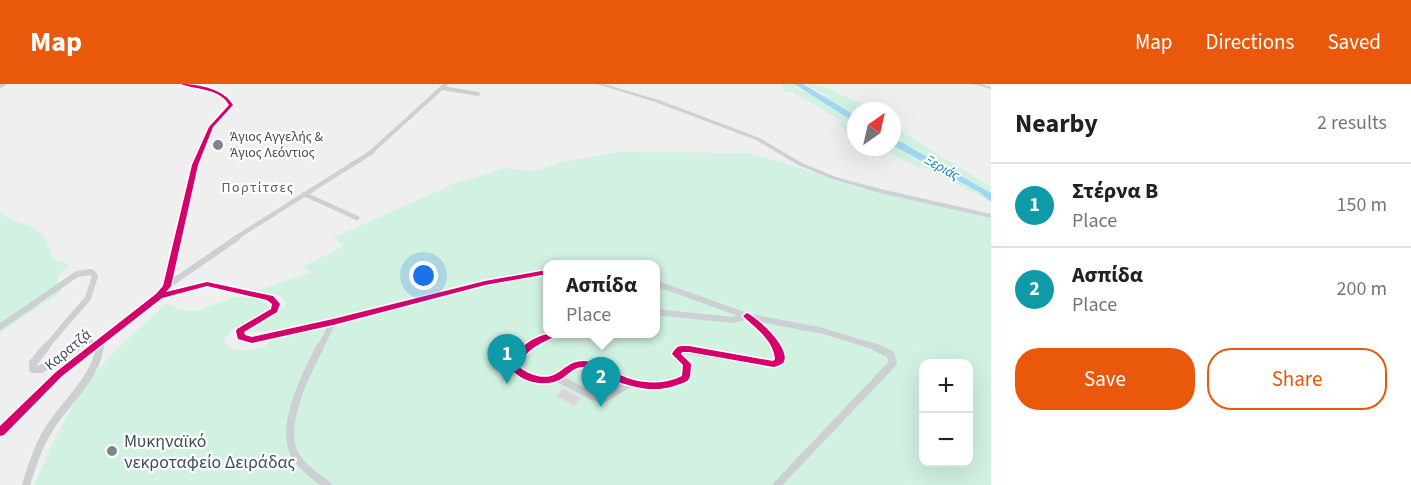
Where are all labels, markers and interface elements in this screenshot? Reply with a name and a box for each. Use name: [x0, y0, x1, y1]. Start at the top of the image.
text: Map: [30, 22, 82, 62]
text: Map: [1135, 27, 1173, 57]
text: Directions: [1206, 27, 1294, 57]
text: Saved: [1327, 27, 1381, 57]
north arrow: [847, 102, 901, 156]
text: Nearby: [1015, 105, 1098, 142]
text: 2 results: [1317, 109, 1387, 137]
place label: Άγιος Αγγελής & Άγιος Λεόντιος: [230, 127, 324, 163]
marker: Άγιος Αγγελής & Άγιος Λεόντιος: [211, 138, 225, 152]
water label: Ξεριάς: [920, 150, 963, 186]
text: Στέρνα Β: [1072, 175, 1158, 207]
district label: Πορτίτσες: [221, 178, 295, 198]
text: 1: [1029, 191, 1040, 219]
text: 150 m: [1337, 191, 1387, 219]
text: Place: [1072, 207, 1117, 235]
text: Ασπίδα: [1072, 259, 1143, 291]
popup: [543, 260, 660, 338]
your location: [409, 261, 438, 290]
text: Ασπίδα: [566, 269, 637, 301]
text: 2: [1029, 275, 1040, 303]
text: 200 m: [1337, 275, 1387, 303]
text: Place: [1072, 291, 1117, 319]
text: Place: [566, 301, 611, 329]
street label: Καρατζά: [40, 324, 96, 376]
pin: 1: [488, 334, 526, 384]
button: Save: [1015, 348, 1195, 410]
button: Share: [1207, 348, 1387, 410]
pin: 2: [582, 358, 620, 407]
map controls: [919, 359, 973, 467]
button: +: [919, 359, 973, 413]
button: −: [919, 413, 973, 467]
place label: Μυκηναϊκό νεκροταφείο Δειράδας: [124, 429, 296, 475]
marker: Μυκηναϊκό νεκροταφείο Δειράδας: [105, 444, 119, 458]

